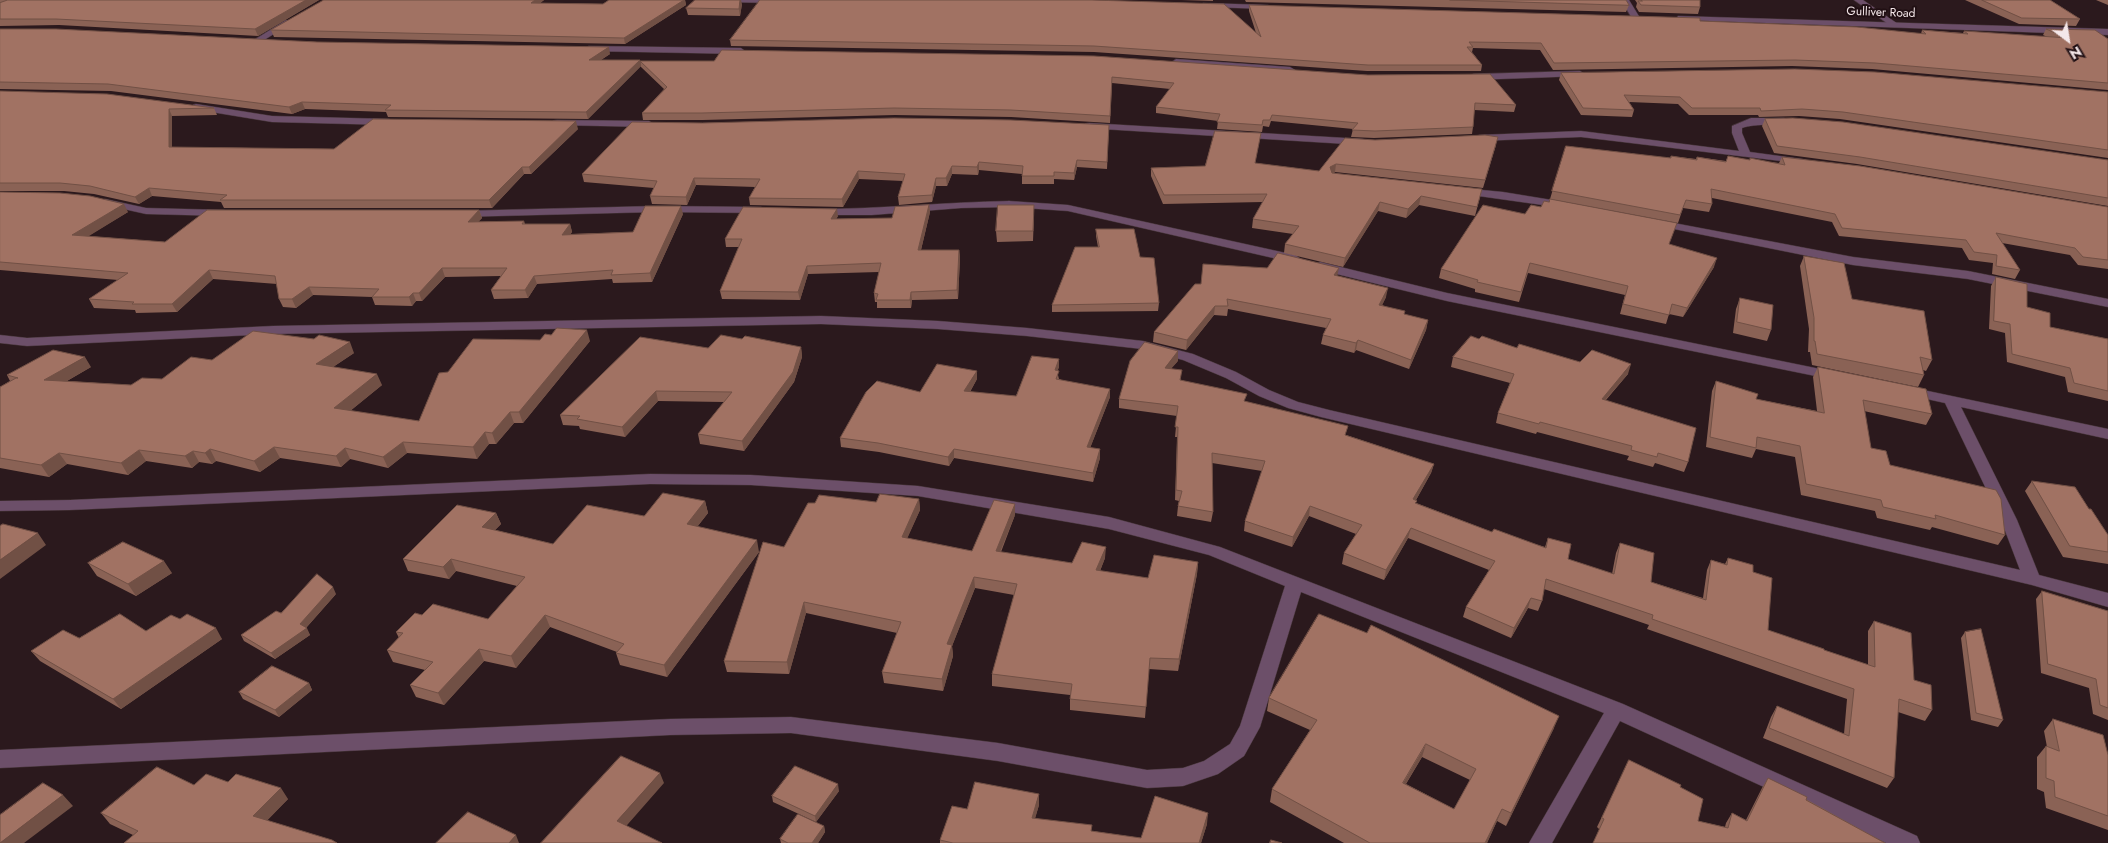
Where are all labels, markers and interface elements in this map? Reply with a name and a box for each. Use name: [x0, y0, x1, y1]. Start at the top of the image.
street label: Gulliver Road: [1846, 5, 1916, 21]
north arrow: [2043, 15, 2093, 65]
text: N: [2066, 41, 2086, 64]

